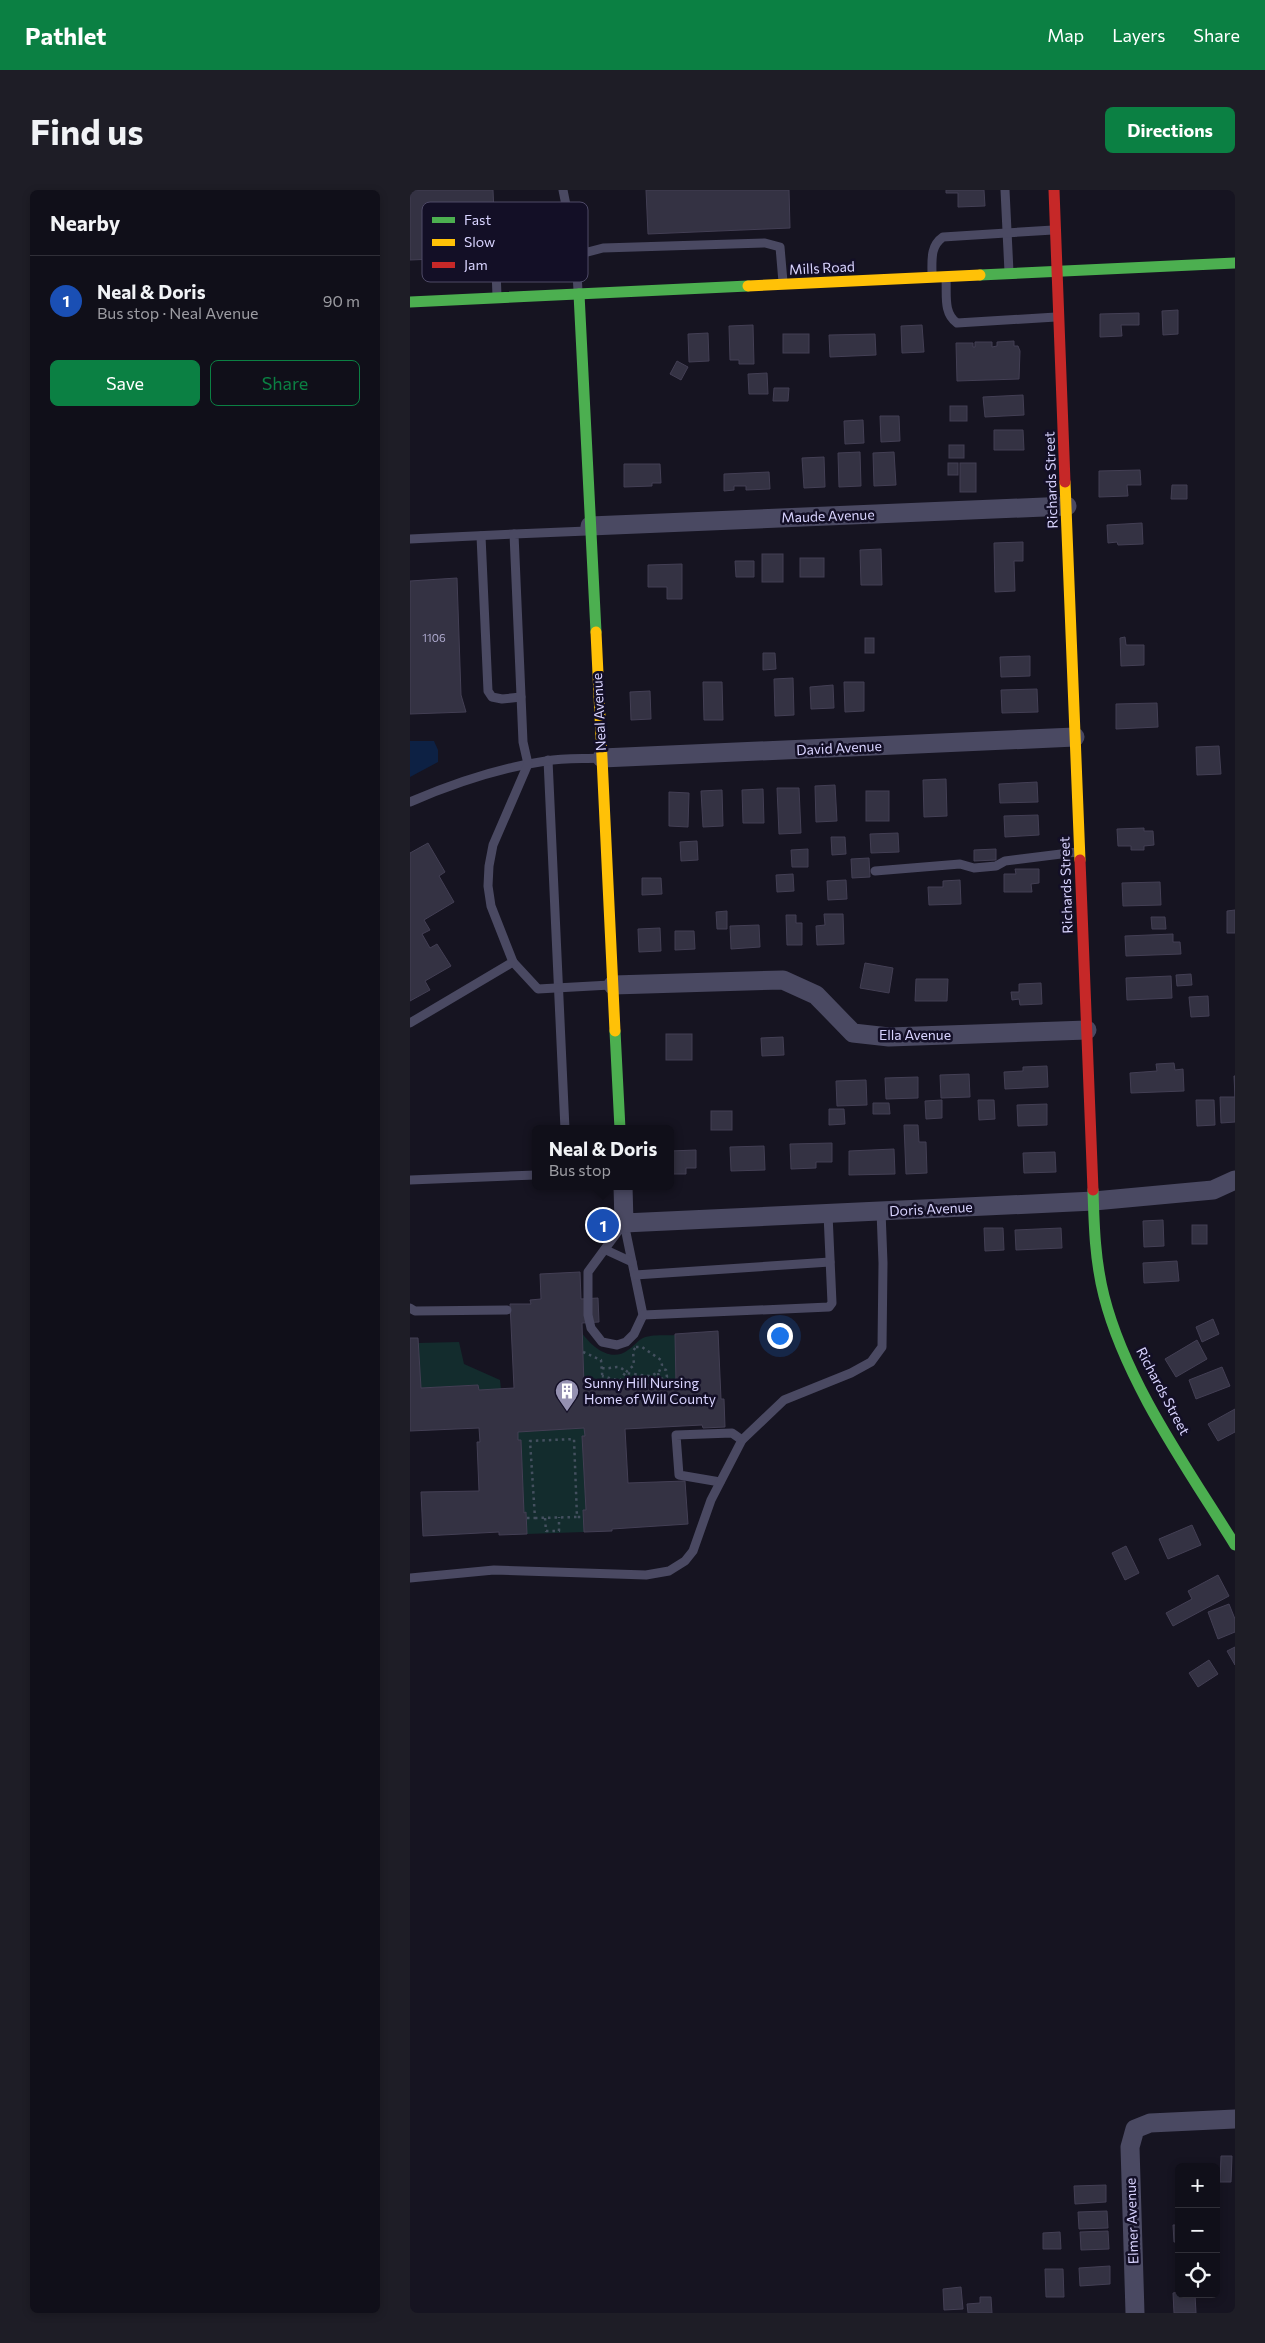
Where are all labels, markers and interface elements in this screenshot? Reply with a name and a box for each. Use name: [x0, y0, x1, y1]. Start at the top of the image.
text: Pathlet: [25, 21, 106, 50]
text: Map: [1047, 24, 1084, 46]
text: Layers: [1112, 24, 1165, 46]
text: Share: [1193, 24, 1240, 46]
button: Directions: [1105, 107, 1235, 153]
text: Find us: [30, 109, 144, 152]
legend: [422, 202, 588, 282]
text: Nearby: [50, 210, 120, 235]
text: Fast: [464, 211, 491, 228]
text: Slow: [464, 233, 495, 250]
text: Jam: [464, 256, 488, 273]
street label: Mills Road: [789, 257, 855, 278]
text: Neal & Doris: [97, 280, 206, 303]
text: 1: [62, 291, 70, 310]
text: 90 m: [323, 291, 360, 310]
text: Bus stop · Neal Avenue: [97, 303, 259, 322]
button: Save: [50, 360, 200, 406]
button: Share: [210, 360, 360, 406]
street label: Richards Street: [1040, 431, 1061, 529]
street label: Maude Avenue: [781, 505, 875, 526]
house number: 1106: [422, 631, 446, 644]
street label: Neal Avenue: [588, 673, 609, 752]
street label: David Avenue: [796, 737, 882, 758]
street label: Richards Street: [1055, 836, 1076, 934]
street label: Ella Avenue: [879, 1026, 951, 1043]
popup: [532, 1125, 674, 1190]
text: Neal & Doris: [549, 1137, 657, 1160]
text: Bus stop: [549, 1160, 611, 1179]
street label: Doris Avenue: [889, 1198, 973, 1219]
pin: 1: [587, 1206, 619, 1244]
your location: [767, 1323, 793, 1349]
street label: Richards Street: [1133, 1344, 1194, 1438]
place label: Sunny Hill Nursing Home of Will County: [584, 1374, 716, 1407]
building icon: Sunny Hill Nursing Home of Will County: [554, 1378, 580, 1412]
map controls: [1175, 2163, 1220, 2298]
button: +: [1175, 2163, 1220, 2208]
street label: Elmer Avenue: [1121, 2178, 1142, 2264]
button: −: [1175, 2208, 1220, 2253]
button: locate: [1175, 2253, 1220, 2298]

